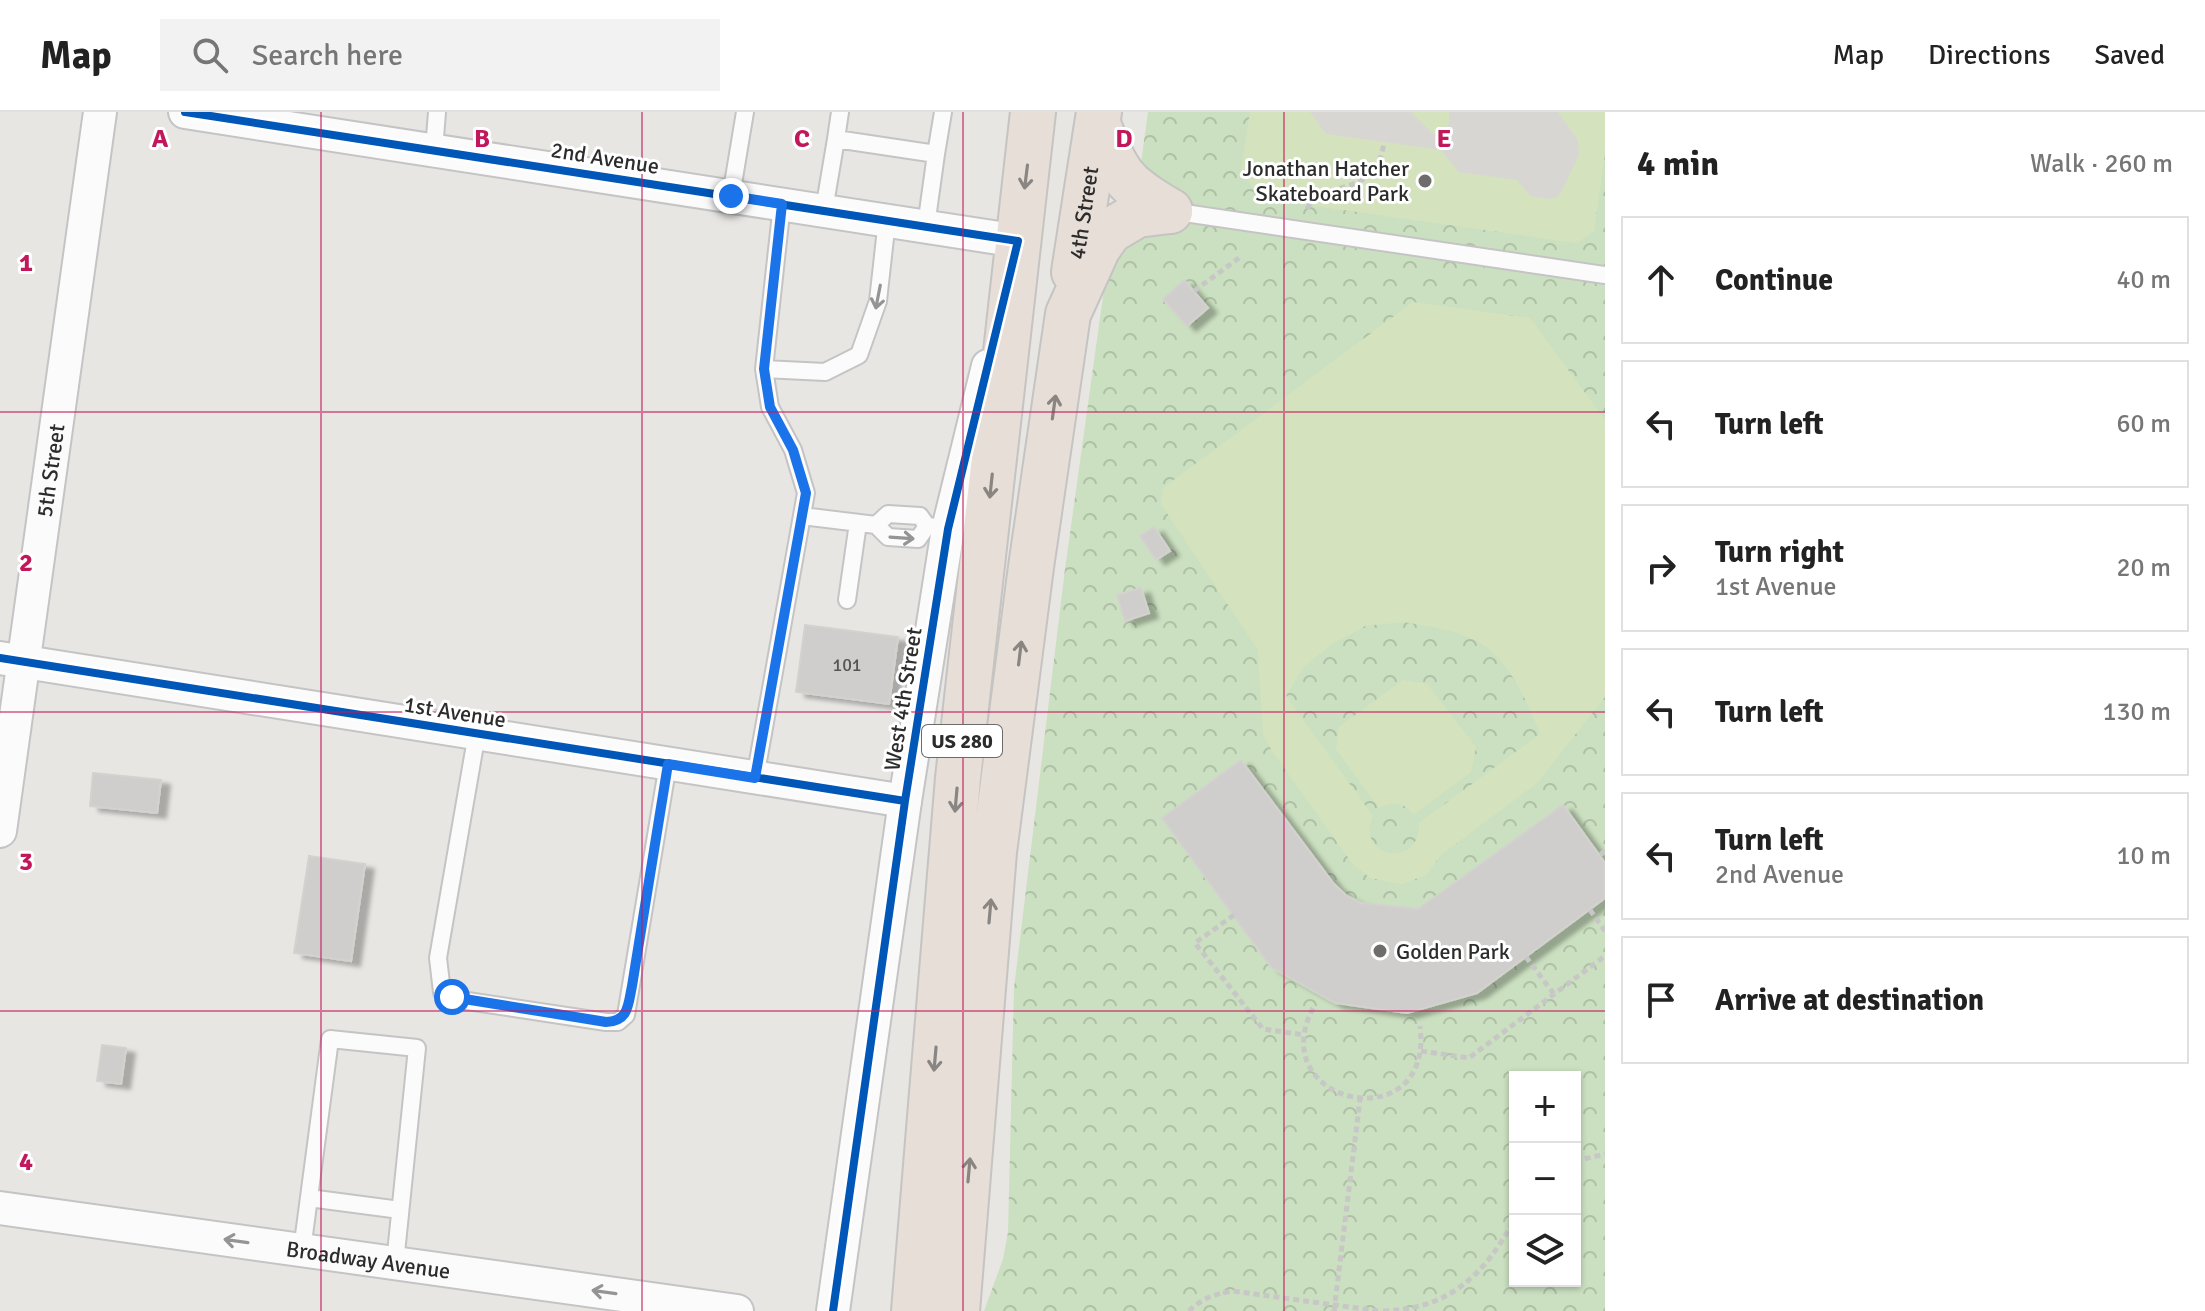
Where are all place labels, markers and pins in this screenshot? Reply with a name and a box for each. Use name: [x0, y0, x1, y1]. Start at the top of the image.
place label: Jonathan Hatcher Skateboard Park: [1242, 155, 1409, 207]
marker: Jonathan Hatcher Skateboard Park: [1416, 172, 1434, 190]
place label: Golden Park: [1396, 938, 1510, 965]
marker: Golden Park: [1371, 942, 1389, 960]

